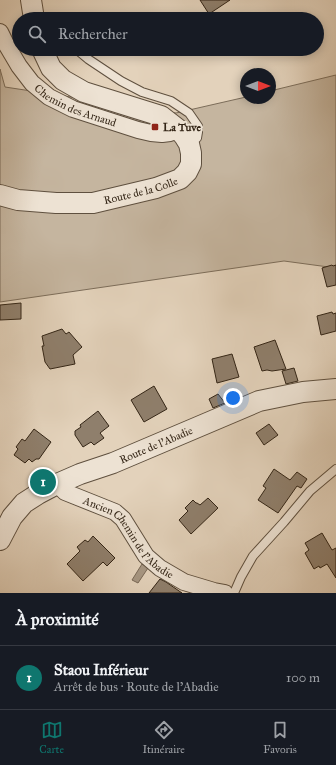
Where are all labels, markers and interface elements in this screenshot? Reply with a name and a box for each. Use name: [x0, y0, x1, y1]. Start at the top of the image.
search box: [12, 12, 324, 56]
icon: search: [26, 23, 48, 45]
text: Rechercher: [58, 25, 128, 43]
north arrow: [240, 68, 276, 104]
street label: Chemin des Arnaud: [32, 81, 118, 129]
place label: La Tuve: [163, 121, 201, 134]
marker: La Tuve: [150, 122, 160, 132]
street label: Route de la Colle: [102, 174, 180, 207]
your location: [223, 388, 243, 408]
street label: Route de l'Abadie: [117, 423, 195, 466]
pin: 1: [30, 467, 56, 497]
street label: Ancien Chemin de l'Abadie: [80, 493, 176, 581]
text: À proximité: [16, 609, 99, 630]
text: Staou Inférieur: [54, 661, 148, 679]
text: 1: [26, 670, 32, 686]
text: 100 m: [286, 670, 320, 686]
text: Arrêt de bus · Route de l'Abadie: [54, 679, 219, 695]
tab: Carte: [39, 719, 64, 756]
tab: Itinéraire: [142, 719, 185, 756]
tab: Favoris: [263, 719, 297, 756]

